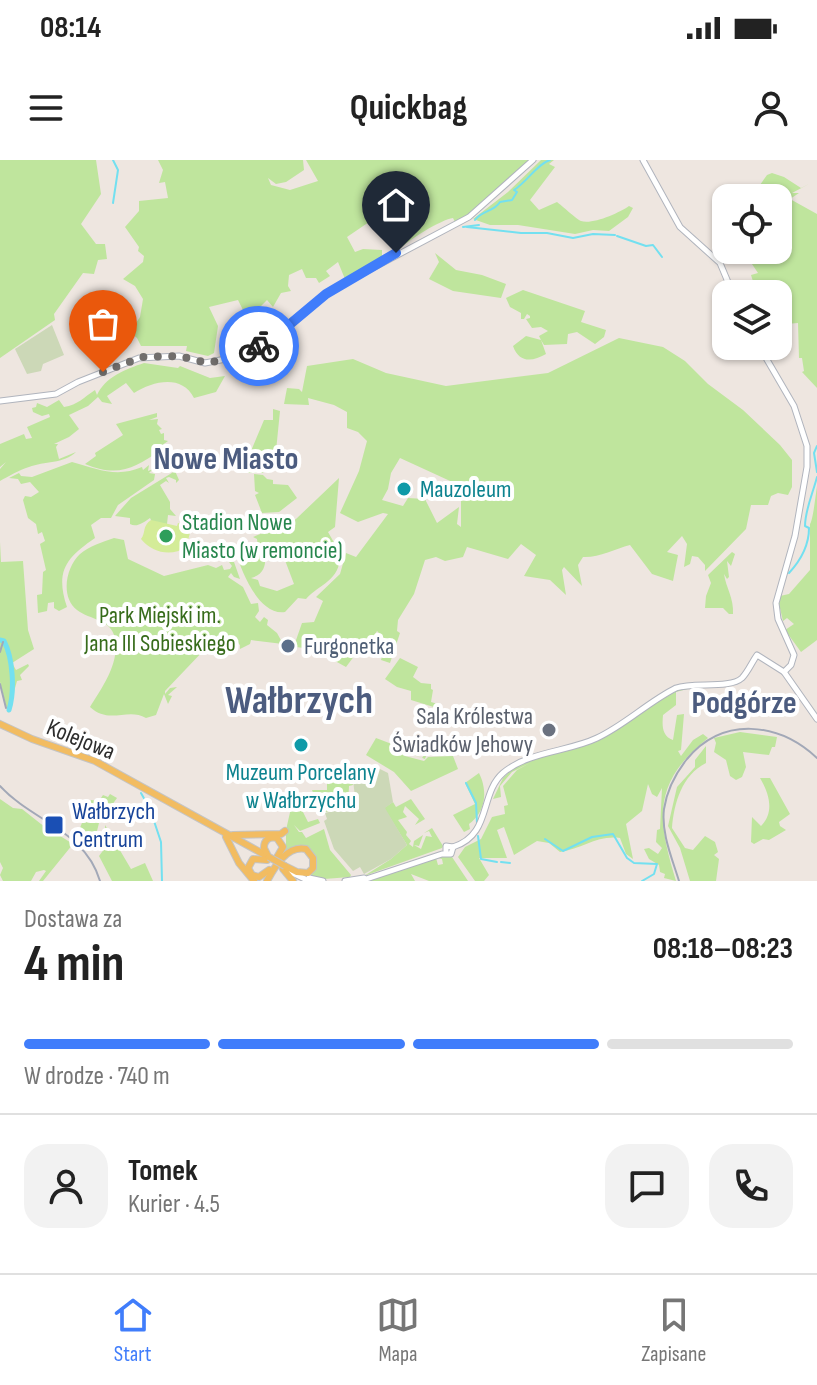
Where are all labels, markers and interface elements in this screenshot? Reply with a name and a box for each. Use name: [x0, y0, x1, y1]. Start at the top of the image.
text: 08:14: [40, 10, 101, 46]
icon: menu: [24, 86, 68, 130]
icon: person: [749, 86, 793, 130]
text: Quickbag: [350, 87, 467, 130]
pin: [362, 171, 430, 253]
icon: home: [374, 183, 418, 227]
map controls: [712, 184, 792, 360]
button: locate: [712, 184, 792, 264]
button: layers: [712, 280, 792, 360]
pin: [69, 290, 137, 372]
icon: bag: [81, 302, 125, 346]
courier: [219, 306, 299, 386]
icon: bike: [237, 324, 281, 368]
district label: Nowe Miasto: [153, 440, 299, 479]
place label: Mauzoleum: [420, 475, 511, 504]
marker: Mauzoleum: [395, 480, 413, 498]
place label: Stadion Nowe Miasto (w remoncie): [182, 508, 343, 565]
marker: Stadion Nowe Miasto (w remoncie): [157, 527, 175, 545]
park label: Park Miejski im. Jana III Sobieskiego: [83, 601, 236, 658]
place label: Furgonetka: [304, 632, 394, 661]
marker: Furgonetka: [279, 637, 297, 655]
district label: Wałbrzych: [225, 677, 373, 725]
district label: Podgórze: [691, 684, 797, 723]
place label: Sala Królestwa Świadków Jehowy: [392, 702, 533, 759]
street label: Kolejowa: [42, 713, 119, 766]
marker: Sala Królestwa Świadków Jehowy: [540, 721, 558, 739]
marker: Muzeum Porcelany w Wałbrzychu: [292, 736, 310, 754]
place label: Muzeum Porcelany w Wałbrzychu: [226, 758, 376, 815]
place label: Wałbrzych Centrum: [72, 797, 155, 854]
marker: Wałbrzych Centrum: [43, 814, 65, 836]
text: Dostawa za: [24, 904, 122, 935]
text: 08:18–08:23: [653, 931, 793, 967]
text: 4 min: [24, 933, 124, 996]
text: W drodze · 740 m: [24, 1061, 170, 1092]
button: person: [24, 1144, 108, 1228]
button: chat: [605, 1144, 689, 1228]
button: phone: [709, 1144, 793, 1228]
text: Tomek: [128, 1153, 198, 1189]
text: Kurier · 4.5: [128, 1189, 220, 1220]
tab: Start: [111, 1293, 155, 1368]
tab: Mapa: [376, 1293, 420, 1368]
tab: Zapisane: [641, 1293, 706, 1368]

